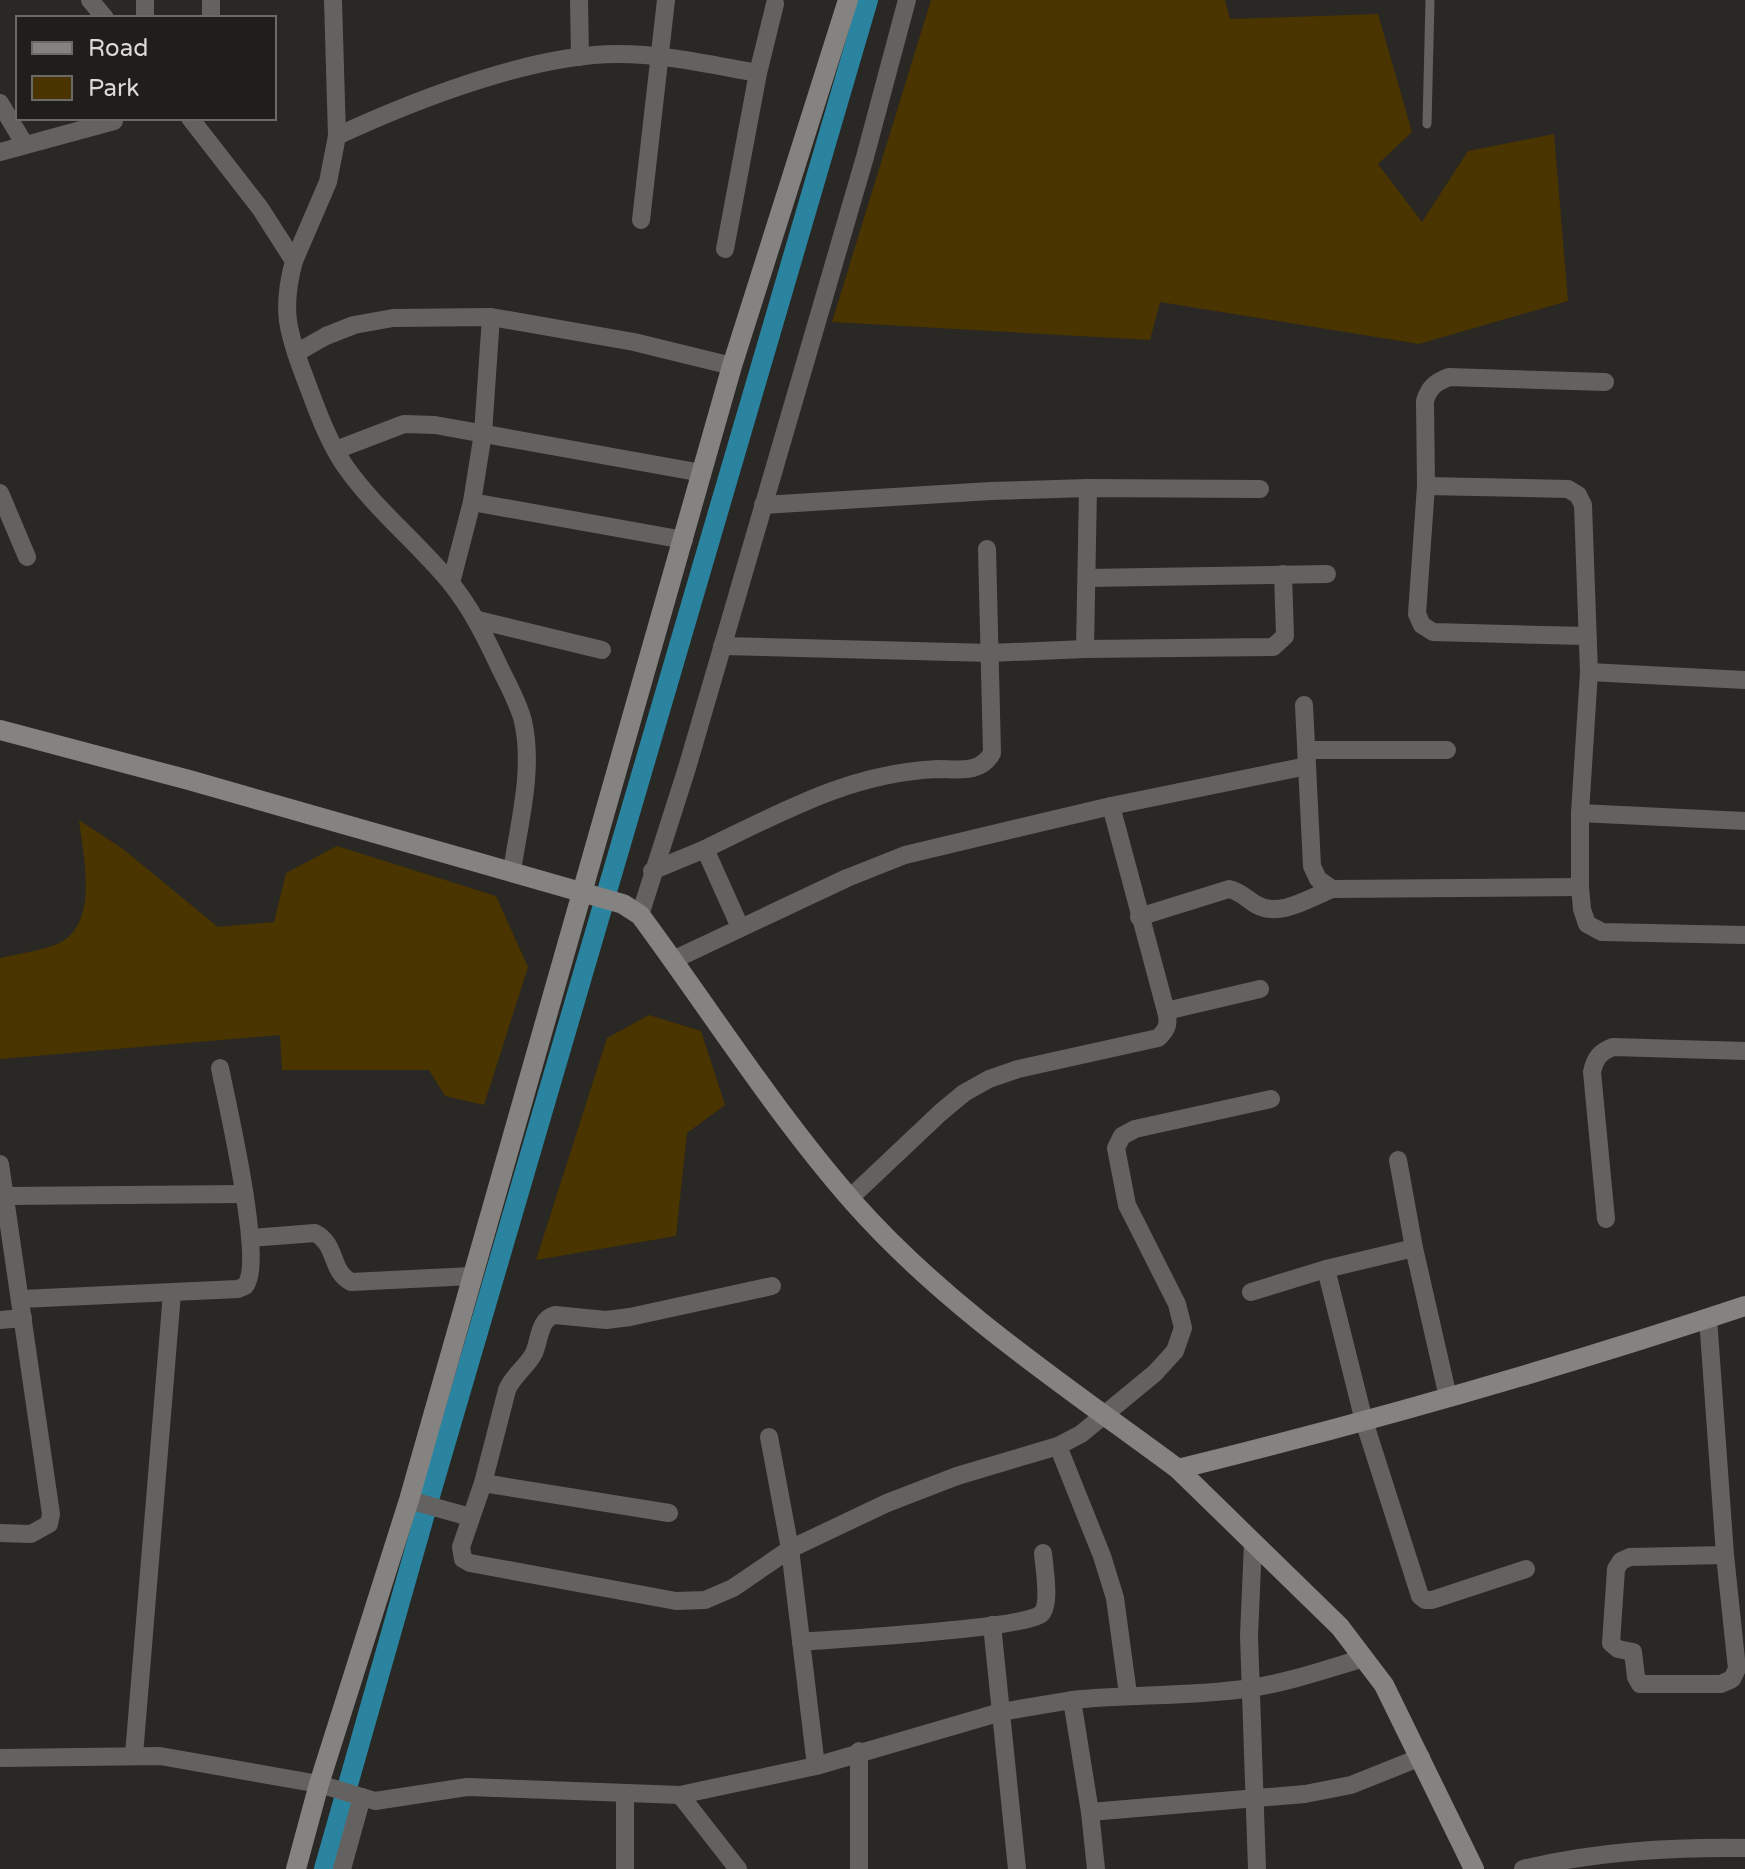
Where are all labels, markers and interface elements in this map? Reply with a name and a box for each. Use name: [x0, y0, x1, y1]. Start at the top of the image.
legend: [16, 16, 276, 120]
text: Road: [88, 34, 148, 63]
text: Park: [88, 74, 139, 103]

